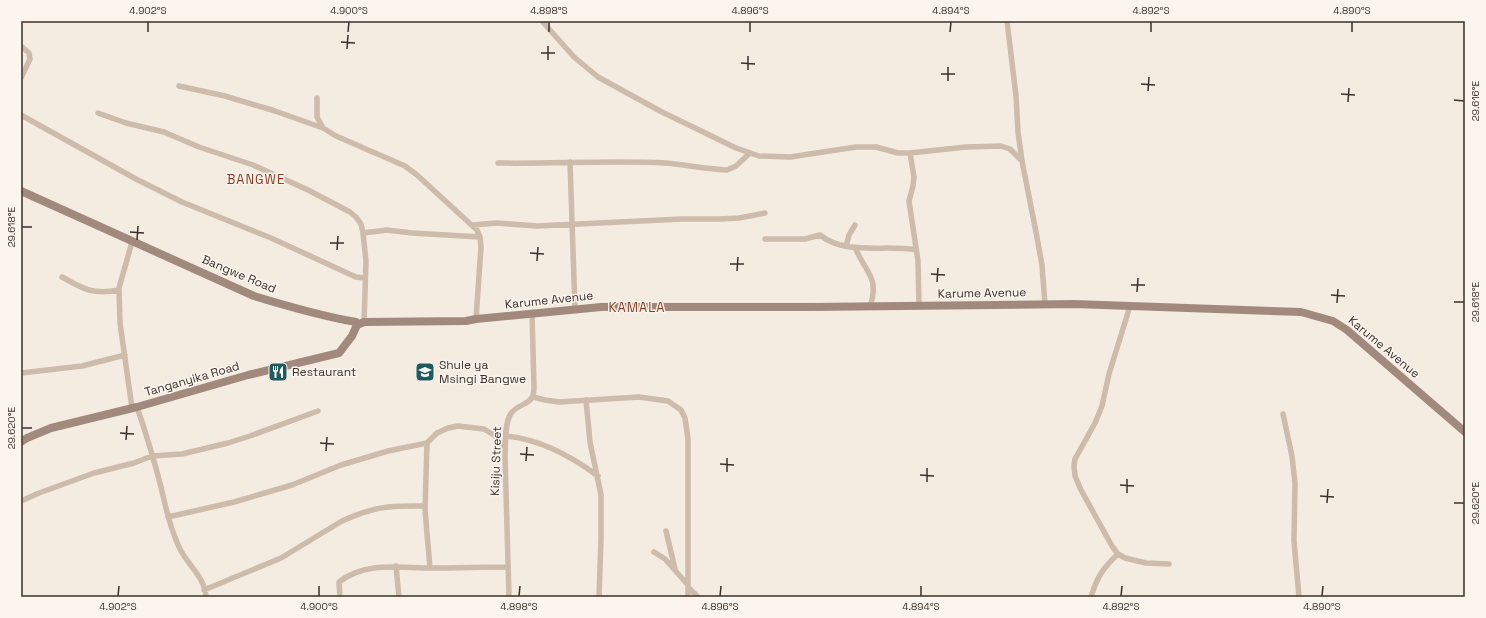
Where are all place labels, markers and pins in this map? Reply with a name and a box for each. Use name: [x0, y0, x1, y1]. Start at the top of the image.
place label: Shule ya Msingi Bangwe: [439, 357, 526, 387]
restaurant icon: Restaurant: [267, 361, 289, 383]
school or university icon: Shule ya Msingi Bangwe: [414, 361, 436, 383]
place label: Restaurant: [292, 364, 356, 380]

